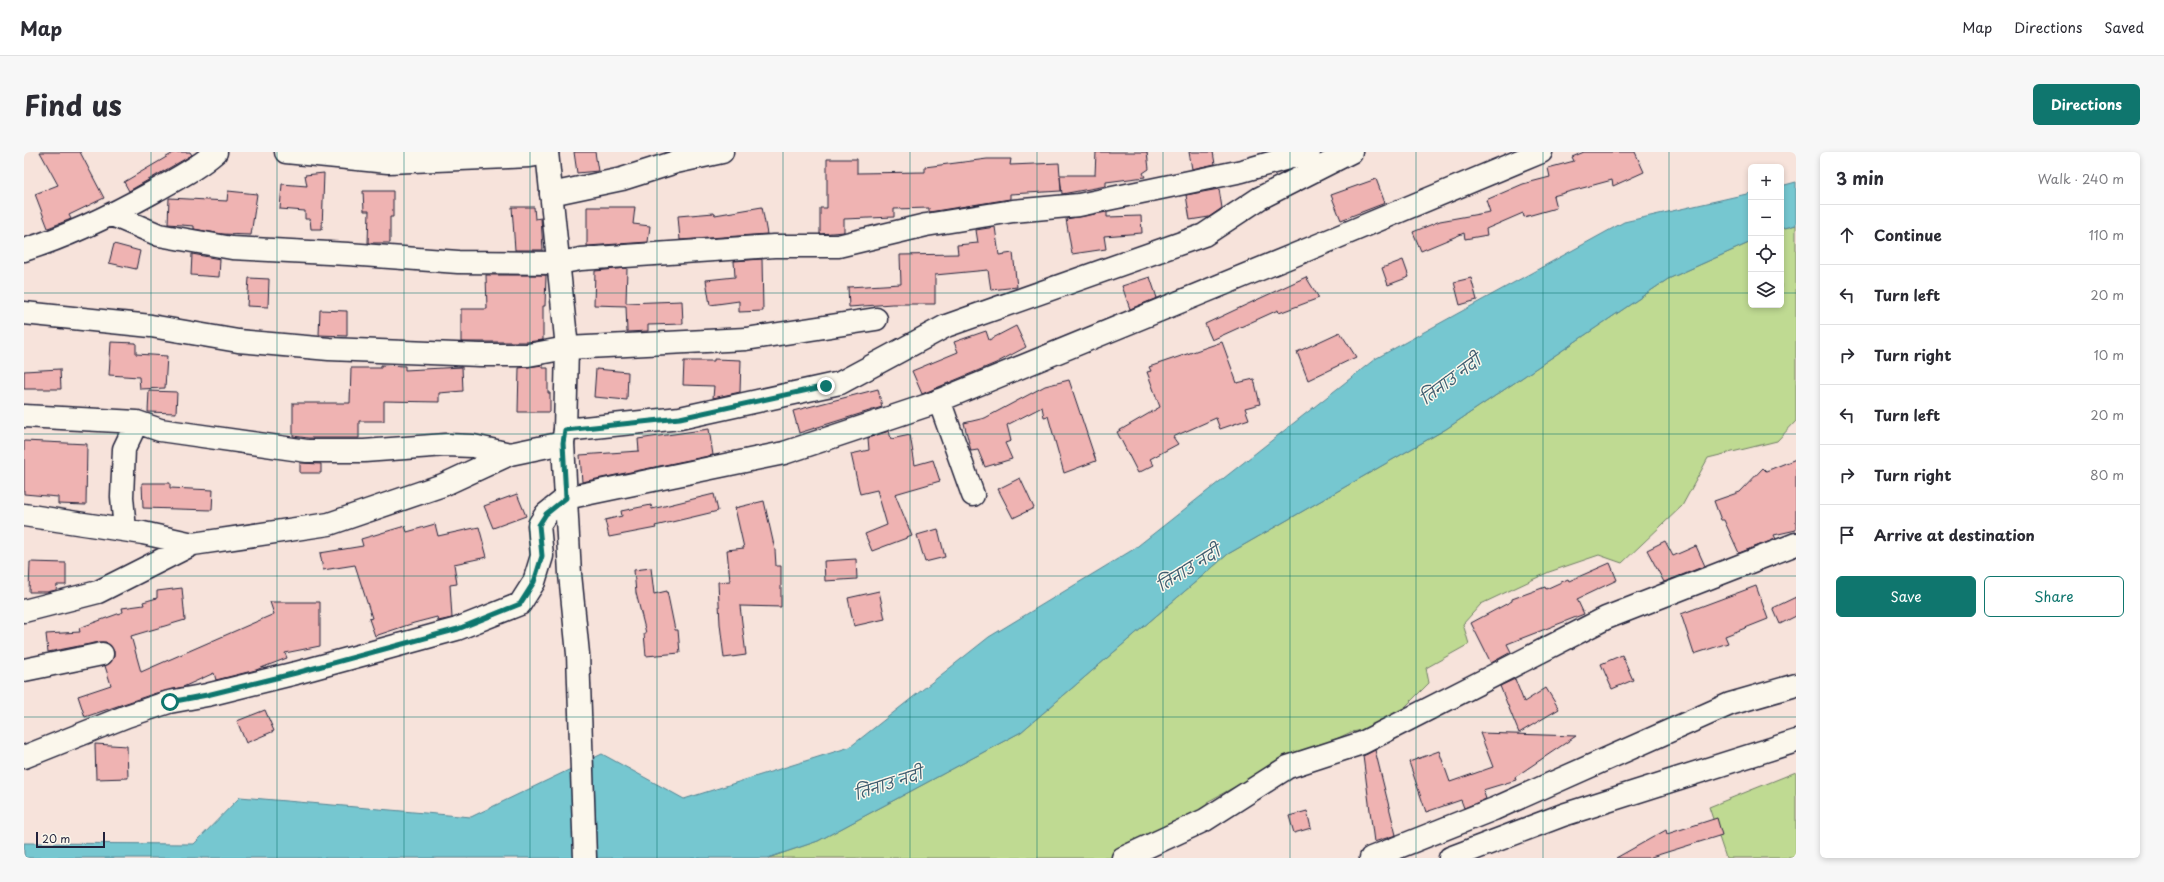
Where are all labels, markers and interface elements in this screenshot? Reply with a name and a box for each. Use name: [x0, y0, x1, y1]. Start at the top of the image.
text: Map: [20, 14, 62, 42]
text: Map: [1962, 17, 1992, 38]
text: Directions: [2014, 17, 2082, 38]
text: Saved: [2104, 17, 2144, 38]
text: Find us: [24, 83, 122, 126]
button: Directions: [2033, 84, 2140, 125]
map controls: [1748, 164, 1784, 308]
button: +: [1748, 164, 1784, 200]
text: 3 min: [1836, 165, 1884, 191]
text: Walk · 240 m: [2038, 169, 2124, 188]
button: −: [1748, 200, 1784, 236]
text: Continue: [1874, 223, 1942, 246]
icon: ahead: [1836, 224, 1858, 246]
text: 110 m: [2089, 225, 2124, 244]
button: locate: [1748, 236, 1784, 272]
button: layers: [1748, 272, 1784, 308]
text: Turn left: [1874, 283, 1940, 306]
icon: left: [1836, 284, 1858, 306]
text: 20 m: [2090, 285, 2124, 304]
text: Turn right: [1874, 343, 1951, 366]
icon: right: [1836, 344, 1858, 366]
text: 10 m: [2094, 345, 2124, 364]
water label: तिनाउ नदी: [1415, 346, 1488, 410]
route end: [817, 377, 835, 395]
text: Turn left: [1874, 403, 1940, 426]
icon: left: [1836, 404, 1858, 426]
text: 20 m: [2090, 405, 2124, 424]
text: Turn right: [1874, 463, 1951, 486]
icon: right: [1836, 464, 1858, 486]
text: 80 m: [2090, 465, 2124, 484]
text: Arrive at destination: [1874, 523, 2035, 546]
icon: arrive: [1836, 524, 1858, 546]
water label: तिनाउ नदी: [1152, 537, 1227, 597]
button: Save: [1836, 576, 1976, 617]
button: Share: [1984, 576, 2124, 617]
route start: [161, 693, 179, 711]
water label: तिनाउ नदी: [851, 760, 929, 805]
scale bar: [36, 830, 105, 849]
text: 20 m: [42, 830, 70, 847]

